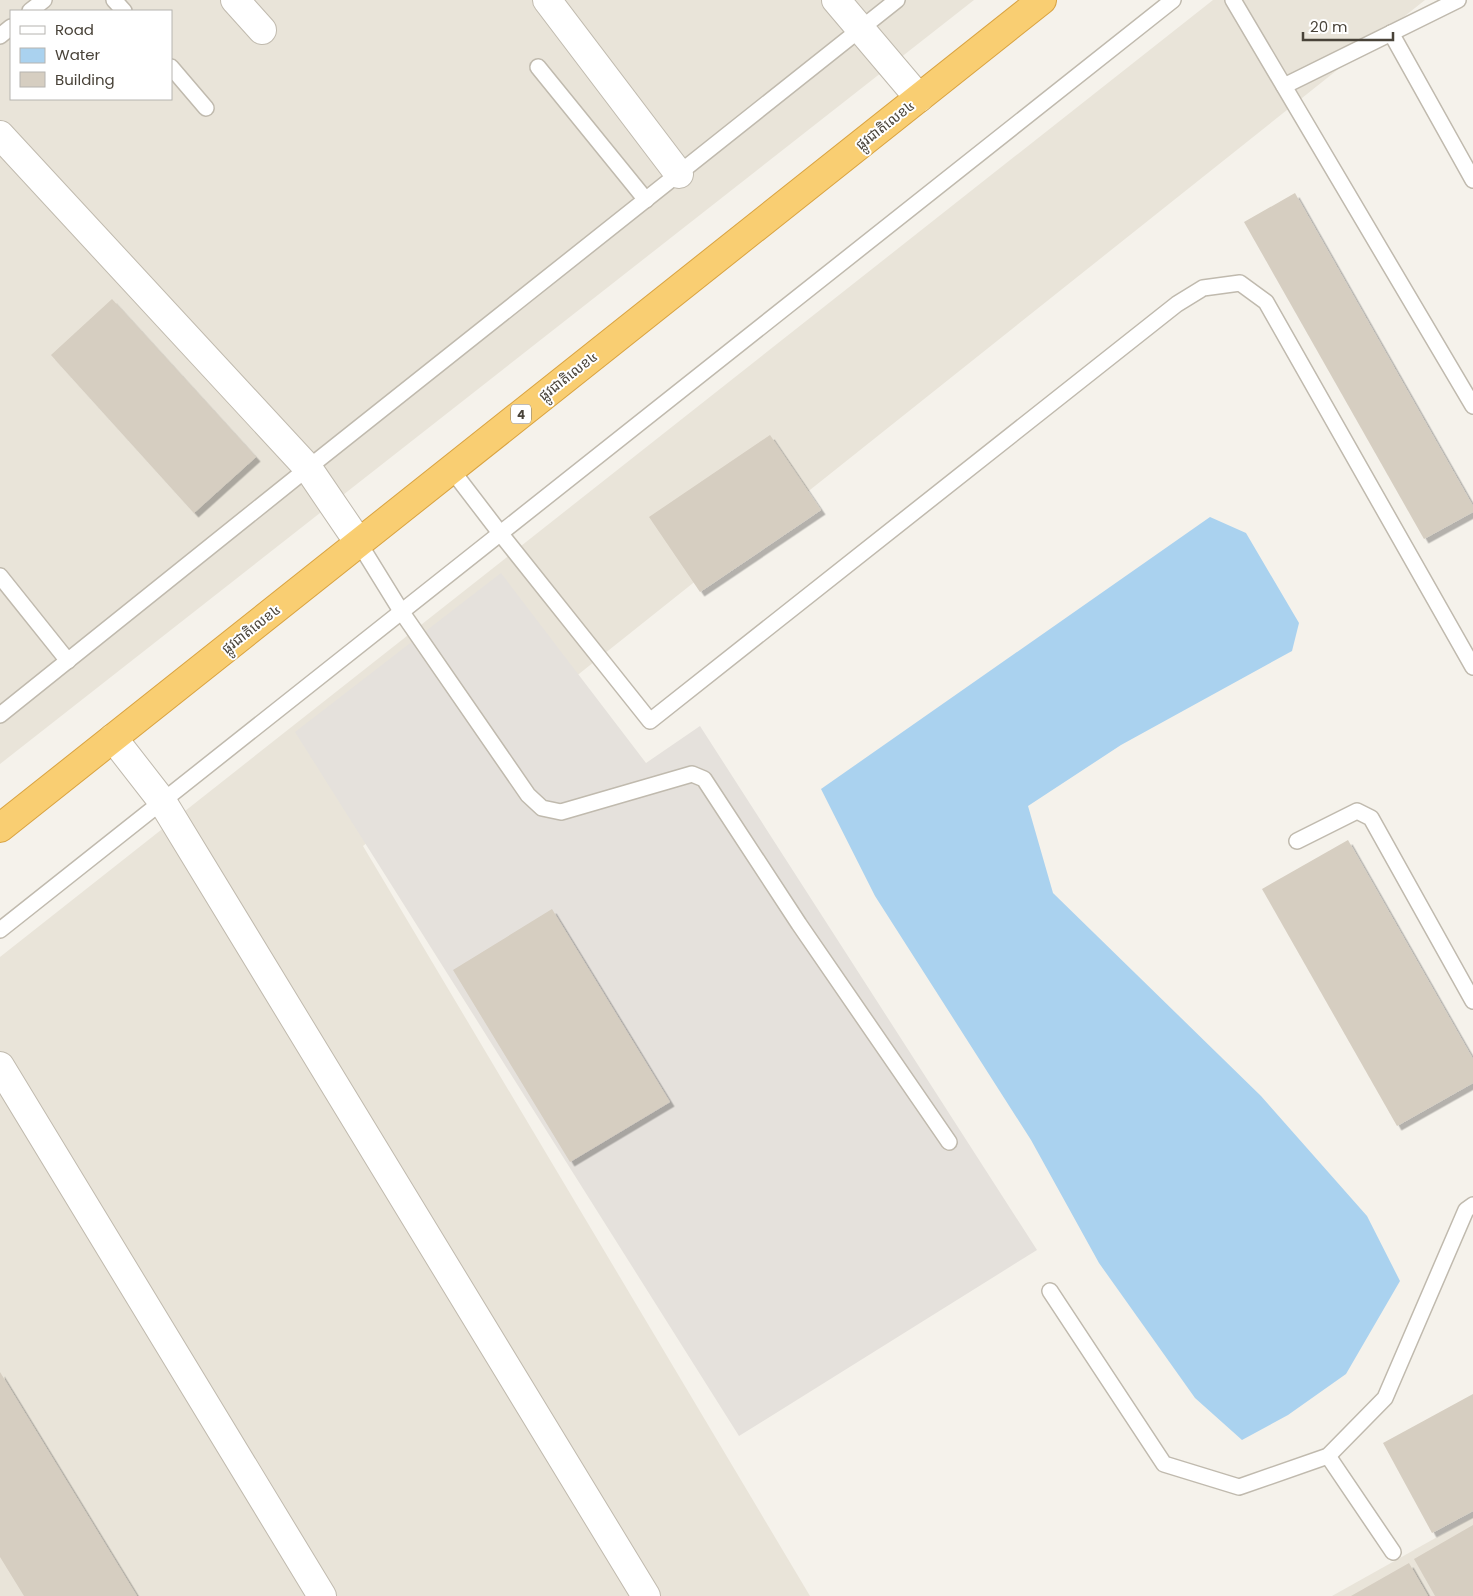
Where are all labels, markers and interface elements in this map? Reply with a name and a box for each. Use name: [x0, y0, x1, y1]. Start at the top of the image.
legend: [10, 10, 172, 100]
scale bar: [1303, 10, 1393, 42]
text: 20 m: [1310, 16, 1348, 37]
text: Road: [55, 19, 94, 40]
text: Water: [55, 44, 101, 65]
text: Building: [55, 69, 115, 90]
street label: ផ្លូវជាតិលេខ៤: [851, 96, 920, 156]
street label: ផ្លូវជាតិលេខ៤: [534, 347, 603, 407]
road number: 4: [511, 404, 531, 424]
street label: ផ្លូវជាតិលេខ៤: [217, 600, 286, 660]

